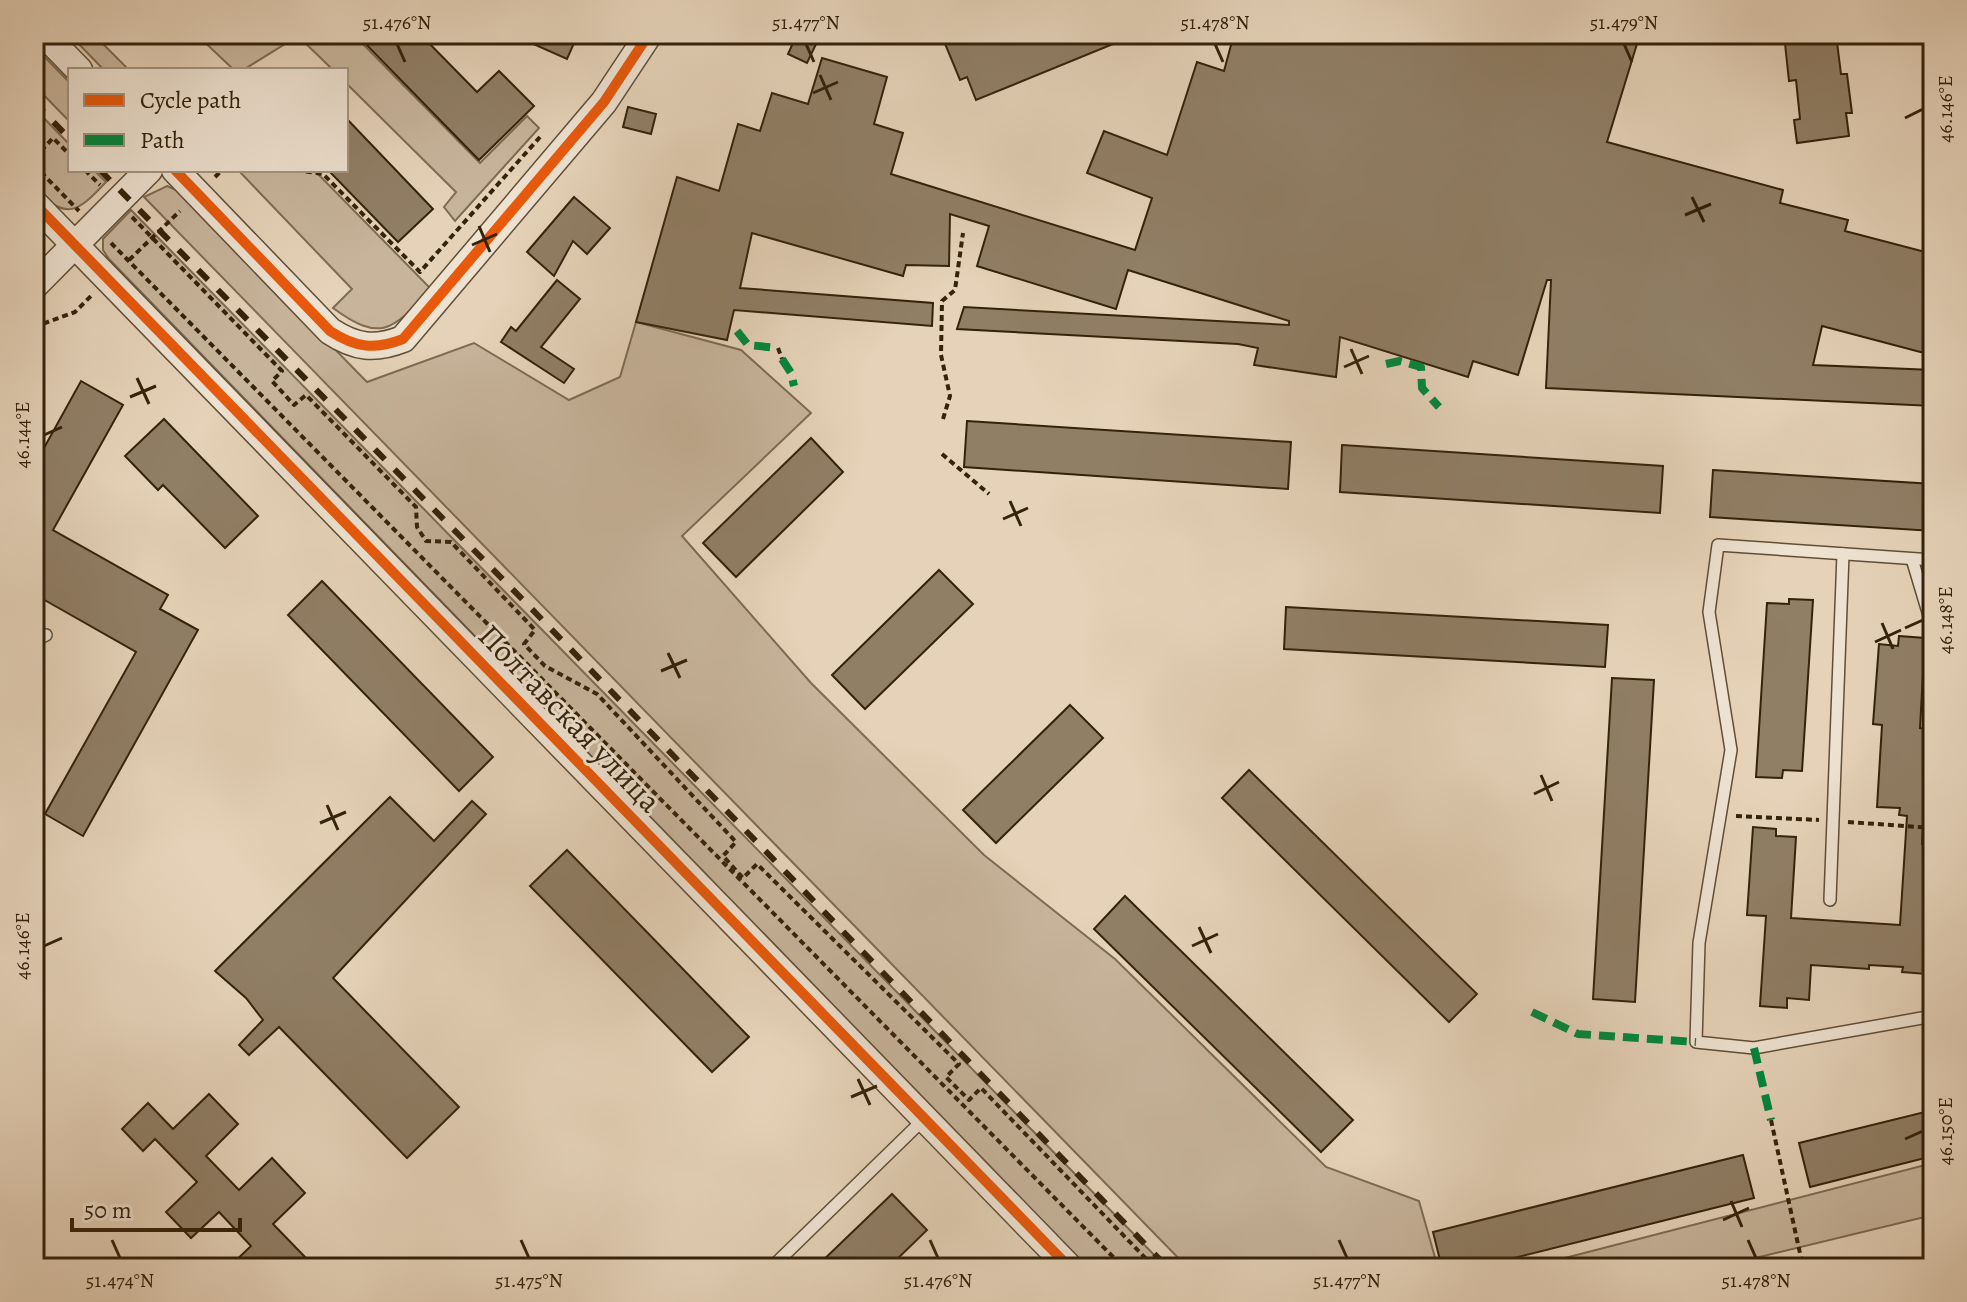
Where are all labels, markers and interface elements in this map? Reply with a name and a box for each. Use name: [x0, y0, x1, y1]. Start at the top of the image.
text: 51.476°N: [363, 9, 431, 36]
text: 51.477°N: [772, 9, 840, 36]
text: 51.478°N: [1180, 9, 1250, 36]
text: 51.479°N: [1590, 9, 1658, 36]
legend: [68, 68, 348, 172]
text: 46.146°E: [1932, 75, 1959, 143]
text: Cycle path: [140, 84, 241, 116]
text: Path: [140, 124, 185, 156]
text: 46.144°E: [9, 401, 36, 469]
text: 46.148°E: [1932, 586, 1959, 654]
street label: Полтавская улица: [469, 614, 672, 822]
text: 46.146°E: [9, 912, 36, 980]
text: 46.150°E: [1932, 1097, 1959, 1165]
scale bar: [72, 1182, 240, 1232]
text: 50 m: [84, 1194, 132, 1226]
text: 51.474°N: [86, 1267, 154, 1294]
text: 51.475°N: [495, 1267, 563, 1294]
text: 51.476°N: [904, 1267, 972, 1294]
text: 51.477°N: [1313, 1267, 1381, 1294]
text: 51.478°N: [1721, 1267, 1791, 1294]

